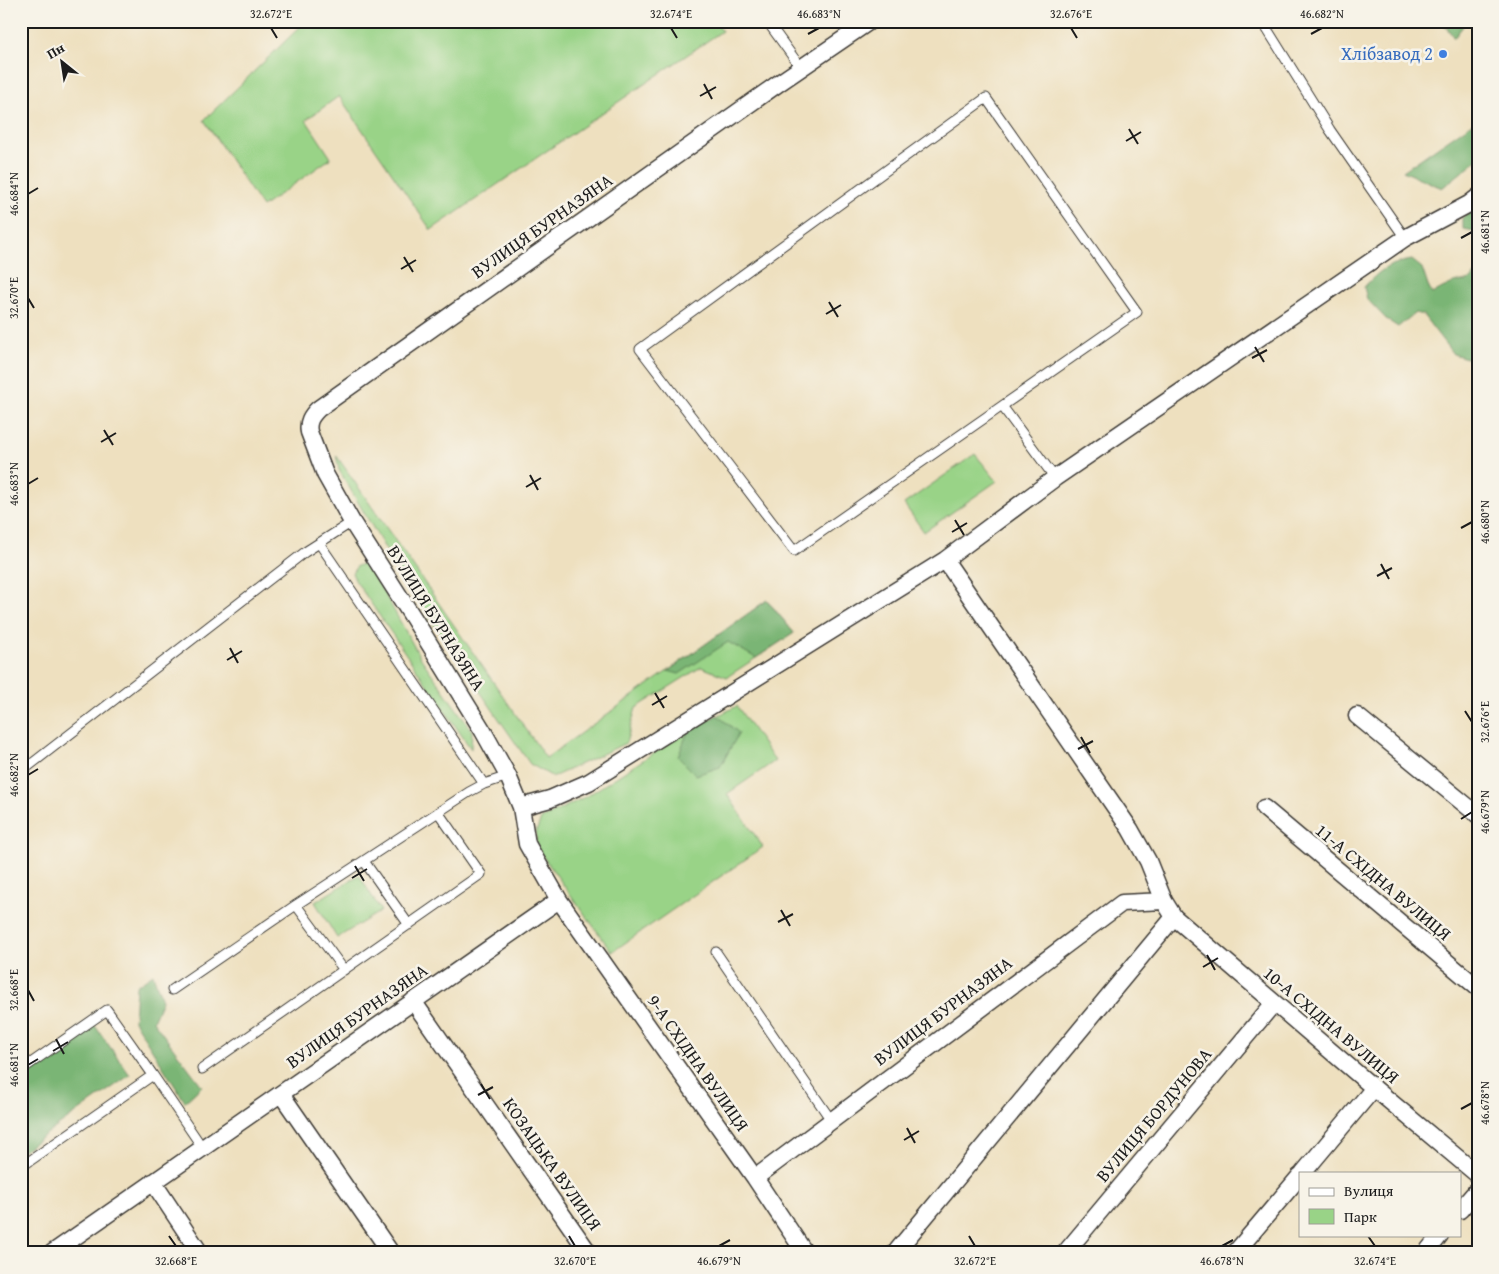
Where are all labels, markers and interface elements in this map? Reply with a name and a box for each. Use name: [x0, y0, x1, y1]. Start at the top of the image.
text: 32.672°E: [250, 5, 292, 22]
text: 32.674°E: [650, 5, 692, 22]
text: 46.683°N: [797, 5, 841, 22]
text: 32.676°E: [1050, 5, 1092, 22]
text: 46.682°N: [1300, 5, 1344, 22]
text: Пн: [43, 37, 69, 64]
north arrow: [38, 38, 88, 88]
place label: Хлібзавод 2: [1341, 40, 1433, 67]
marker: Хлібзавод 2: [1437, 48, 1449, 60]
street label: ВУЛИЦЯ БУРНАЗЯНА: [465, 166, 618, 285]
text: 46.684°N: [5, 172, 22, 216]
text: 46.681°N: [1476, 210, 1493, 254]
text: 32.670°E: [5, 277, 22, 319]
text: 46.683°N: [5, 462, 22, 506]
text: 46.680°N: [1476, 500, 1493, 544]
street label: ВУЛИЦЯ БУРНАЗЯНА: [381, 540, 492, 696]
text: 32.676°E: [1476, 701, 1493, 743]
text: 46.682°N: [5, 753, 22, 797]
text: 46.679°N: [1476, 790, 1493, 834]
street label: 11-А СХІДНА ВУЛИЦЯ: [1309, 817, 1457, 947]
street label: ВУЛИЦЯ БУРНАЗЯНА: [868, 949, 1018, 1072]
street label: ВУЛИЦЯ БУРНАЗЯНА: [280, 956, 433, 1075]
street label: 10-А СХІДНА ВУЛИЦЯ: [1257, 960, 1405, 1090]
text: 32.668°E: [5, 969, 22, 1011]
street label: 9-А СХІДНА ВУЛИЦЯ: [641, 989, 756, 1137]
street label: ВУЛИЦЯ БОРДУНОВА: [1089, 1042, 1218, 1188]
text: 46.681°N: [5, 1043, 22, 1087]
text: 46.678°N: [1476, 1081, 1493, 1125]
street label: КОЗАЦЬКА ВУЛИЦЯ: [496, 1092, 609, 1236]
legend: [1299, 1172, 1462, 1236]
text: Вулиця: [1344, 1180, 1394, 1201]
text: Парк: [1344, 1206, 1377, 1227]
text: 32.668°E: [155, 1252, 197, 1269]
text: 32.670°E: [554, 1252, 596, 1269]
text: 46.679°N: [697, 1252, 741, 1269]
text: 32.672°E: [954, 1252, 996, 1269]
text: 46.678°N: [1200, 1252, 1244, 1269]
text: 32.674°E: [1354, 1252, 1396, 1269]

